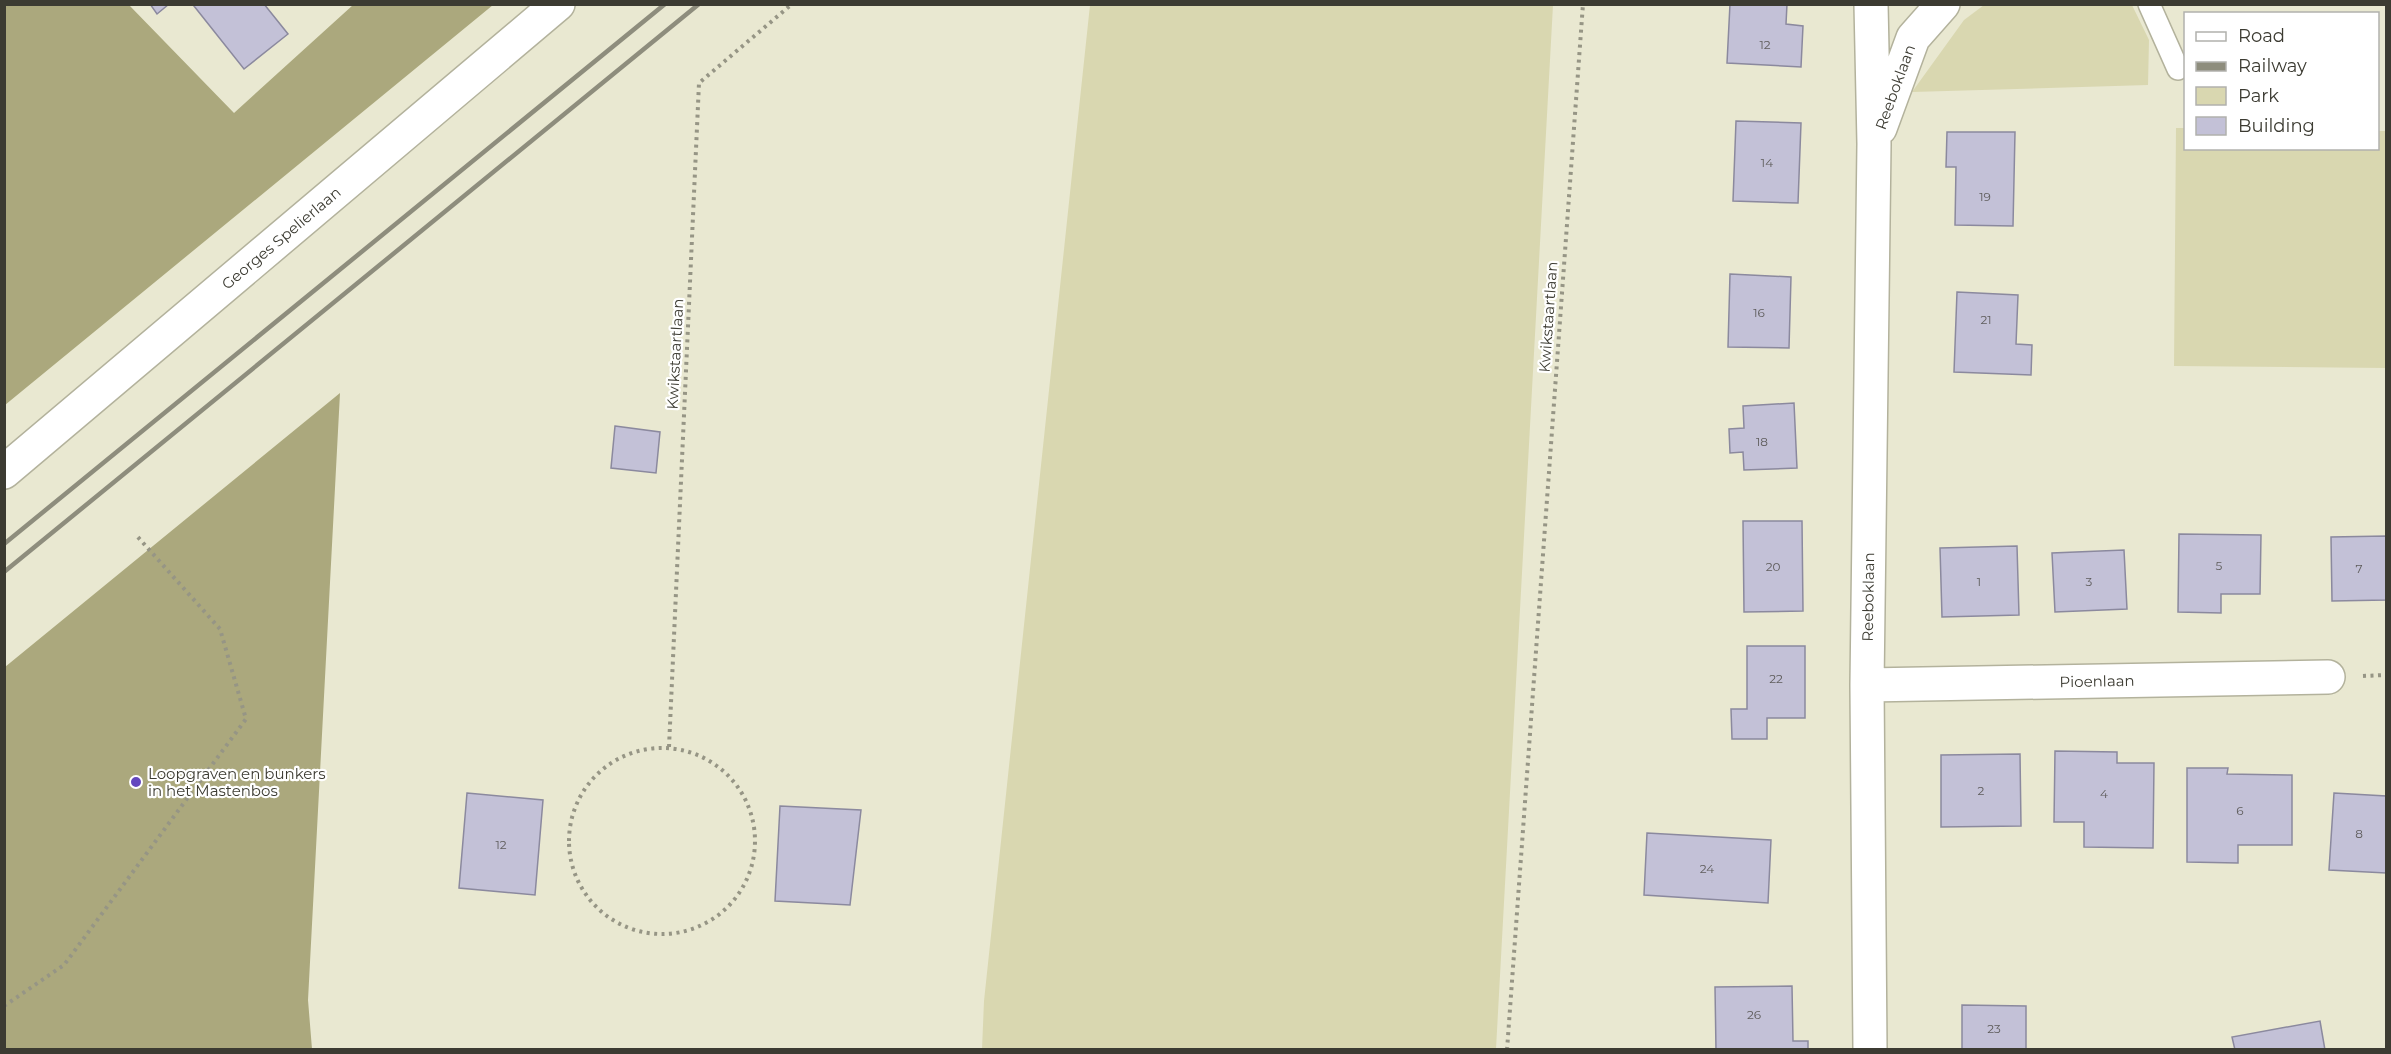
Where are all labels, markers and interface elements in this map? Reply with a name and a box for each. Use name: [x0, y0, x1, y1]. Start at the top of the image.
legend: [2184, 12, 2379, 150]
text: Road: [2238, 25, 2285, 47]
house number: 12: [1759, 37, 1771, 52]
street label: Reeboklaan: [1871, 42, 1919, 132]
text: Railway: [2238, 55, 2307, 77]
text: Park: [2238, 85, 2279, 107]
text: Building: [2238, 115, 2315, 137]
house number: 14: [1761, 155, 1773, 170]
street label: Georges Spelierlaan: [218, 183, 344, 293]
house number: 19: [1979, 189, 1991, 204]
street label: Kwikstaartlaan: [1535, 261, 1561, 373]
street label: Kwikstaartlaan: [663, 298, 687, 410]
house number: 16: [1753, 305, 1765, 320]
house number: 21: [1980, 312, 1992, 327]
house number: 18: [1756, 434, 1768, 449]
street label: Reeboklaan: [1858, 552, 1878, 642]
house number: 5: [2216, 558, 2223, 573]
house number: 20: [1766, 559, 1780, 574]
house number: 7: [2355, 561, 2363, 576]
house number: 1: [1977, 574, 1981, 589]
house number: 3: [2086, 574, 2093, 589]
house number: 22: [1769, 671, 1783, 686]
street label: Pioenlaan: [2059, 671, 2135, 691]
place label: Loopgraven en bunkers in het Mastenbos: [148, 764, 326, 800]
marker: Loopgraven en bunkers in het Mastenbos: [129, 775, 143, 789]
house number: 2: [1978, 783, 1985, 798]
house number: 4: [2100, 786, 2108, 801]
house number: 6: [2236, 803, 2244, 818]
house number: 8: [2355, 826, 2363, 841]
house number: 12: [495, 837, 507, 852]
house number: 24: [1700, 861, 1714, 876]
house number: 26: [1747, 1007, 1761, 1022]
house number: 23: [1987, 1021, 2001, 1036]

